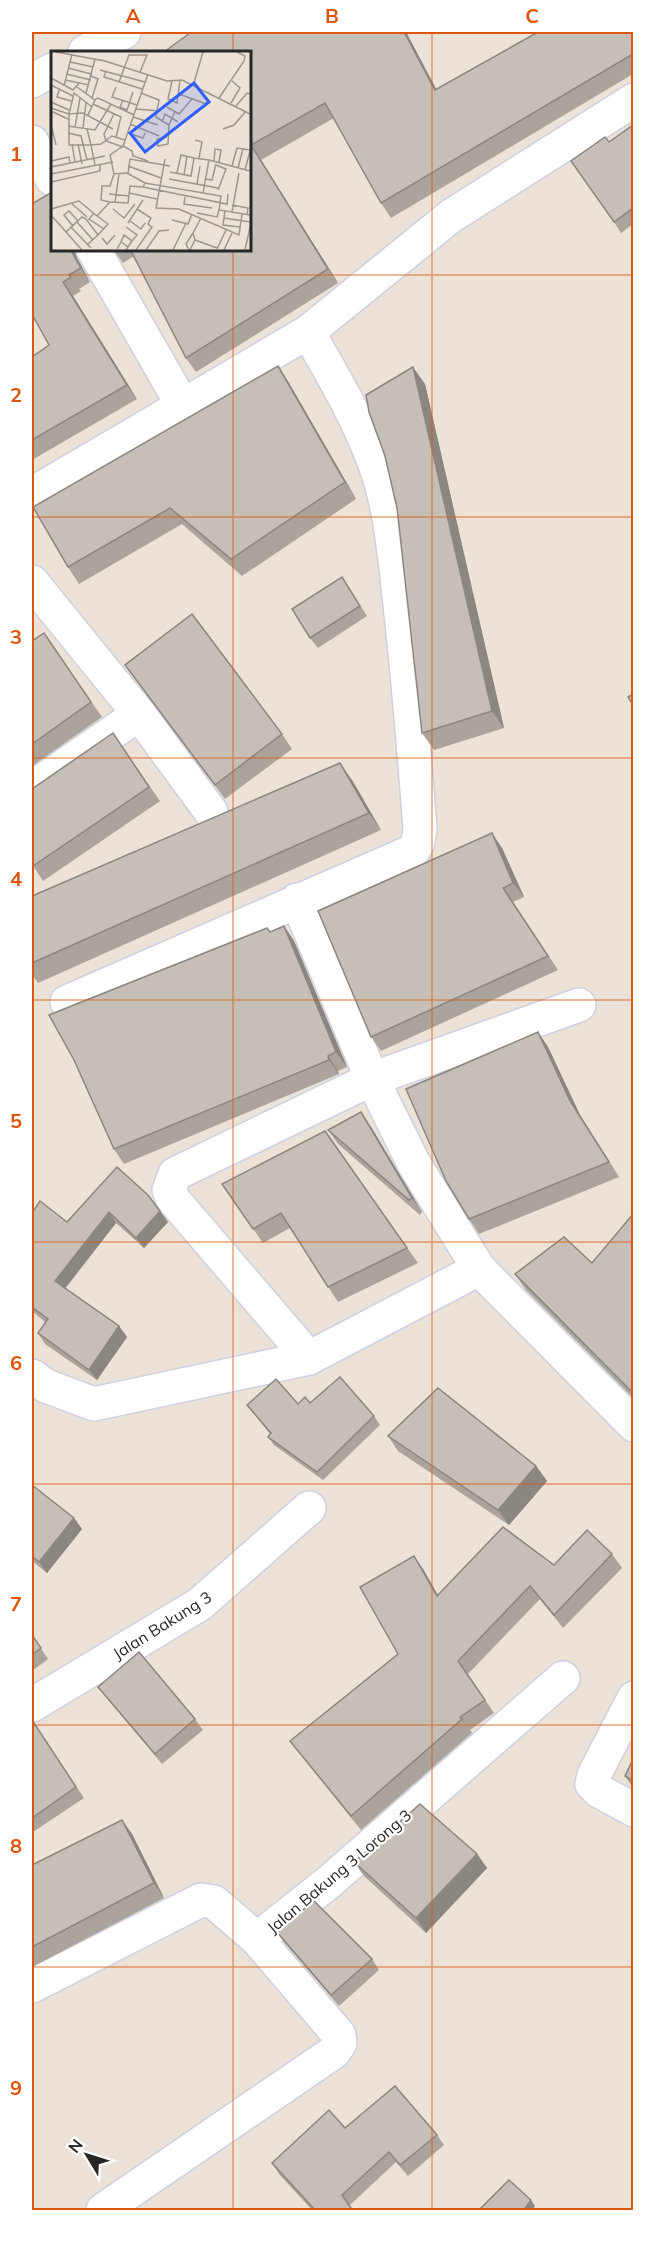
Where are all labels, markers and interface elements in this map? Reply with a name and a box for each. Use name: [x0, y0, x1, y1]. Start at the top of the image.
text: A: [126, 3, 141, 28]
text: B: [325, 3, 339, 28]
text: C: [525, 3, 539, 28]
inset map: [51, 51, 250, 250]
text: 1: [10, 141, 22, 166]
text: 2: [10, 382, 22, 407]
text: 3: [10, 624, 22, 649]
text: 4: [10, 866, 22, 891]
text: 5: [10, 1108, 22, 1133]
text: 6: [10, 1350, 22, 1375]
street label: Jalan Bakung 3: [109, 1587, 215, 1663]
text: 7: [10, 1591, 22, 1616]
street label: Jalan Bakung 3 Lorong 3: [263, 1805, 415, 1937]
text: 8: [10, 1833, 22, 1858]
text: 9: [10, 2075, 22, 2100]
north arrow: [57, 2125, 117, 2185]
text: N: [64, 2135, 87, 2157]

